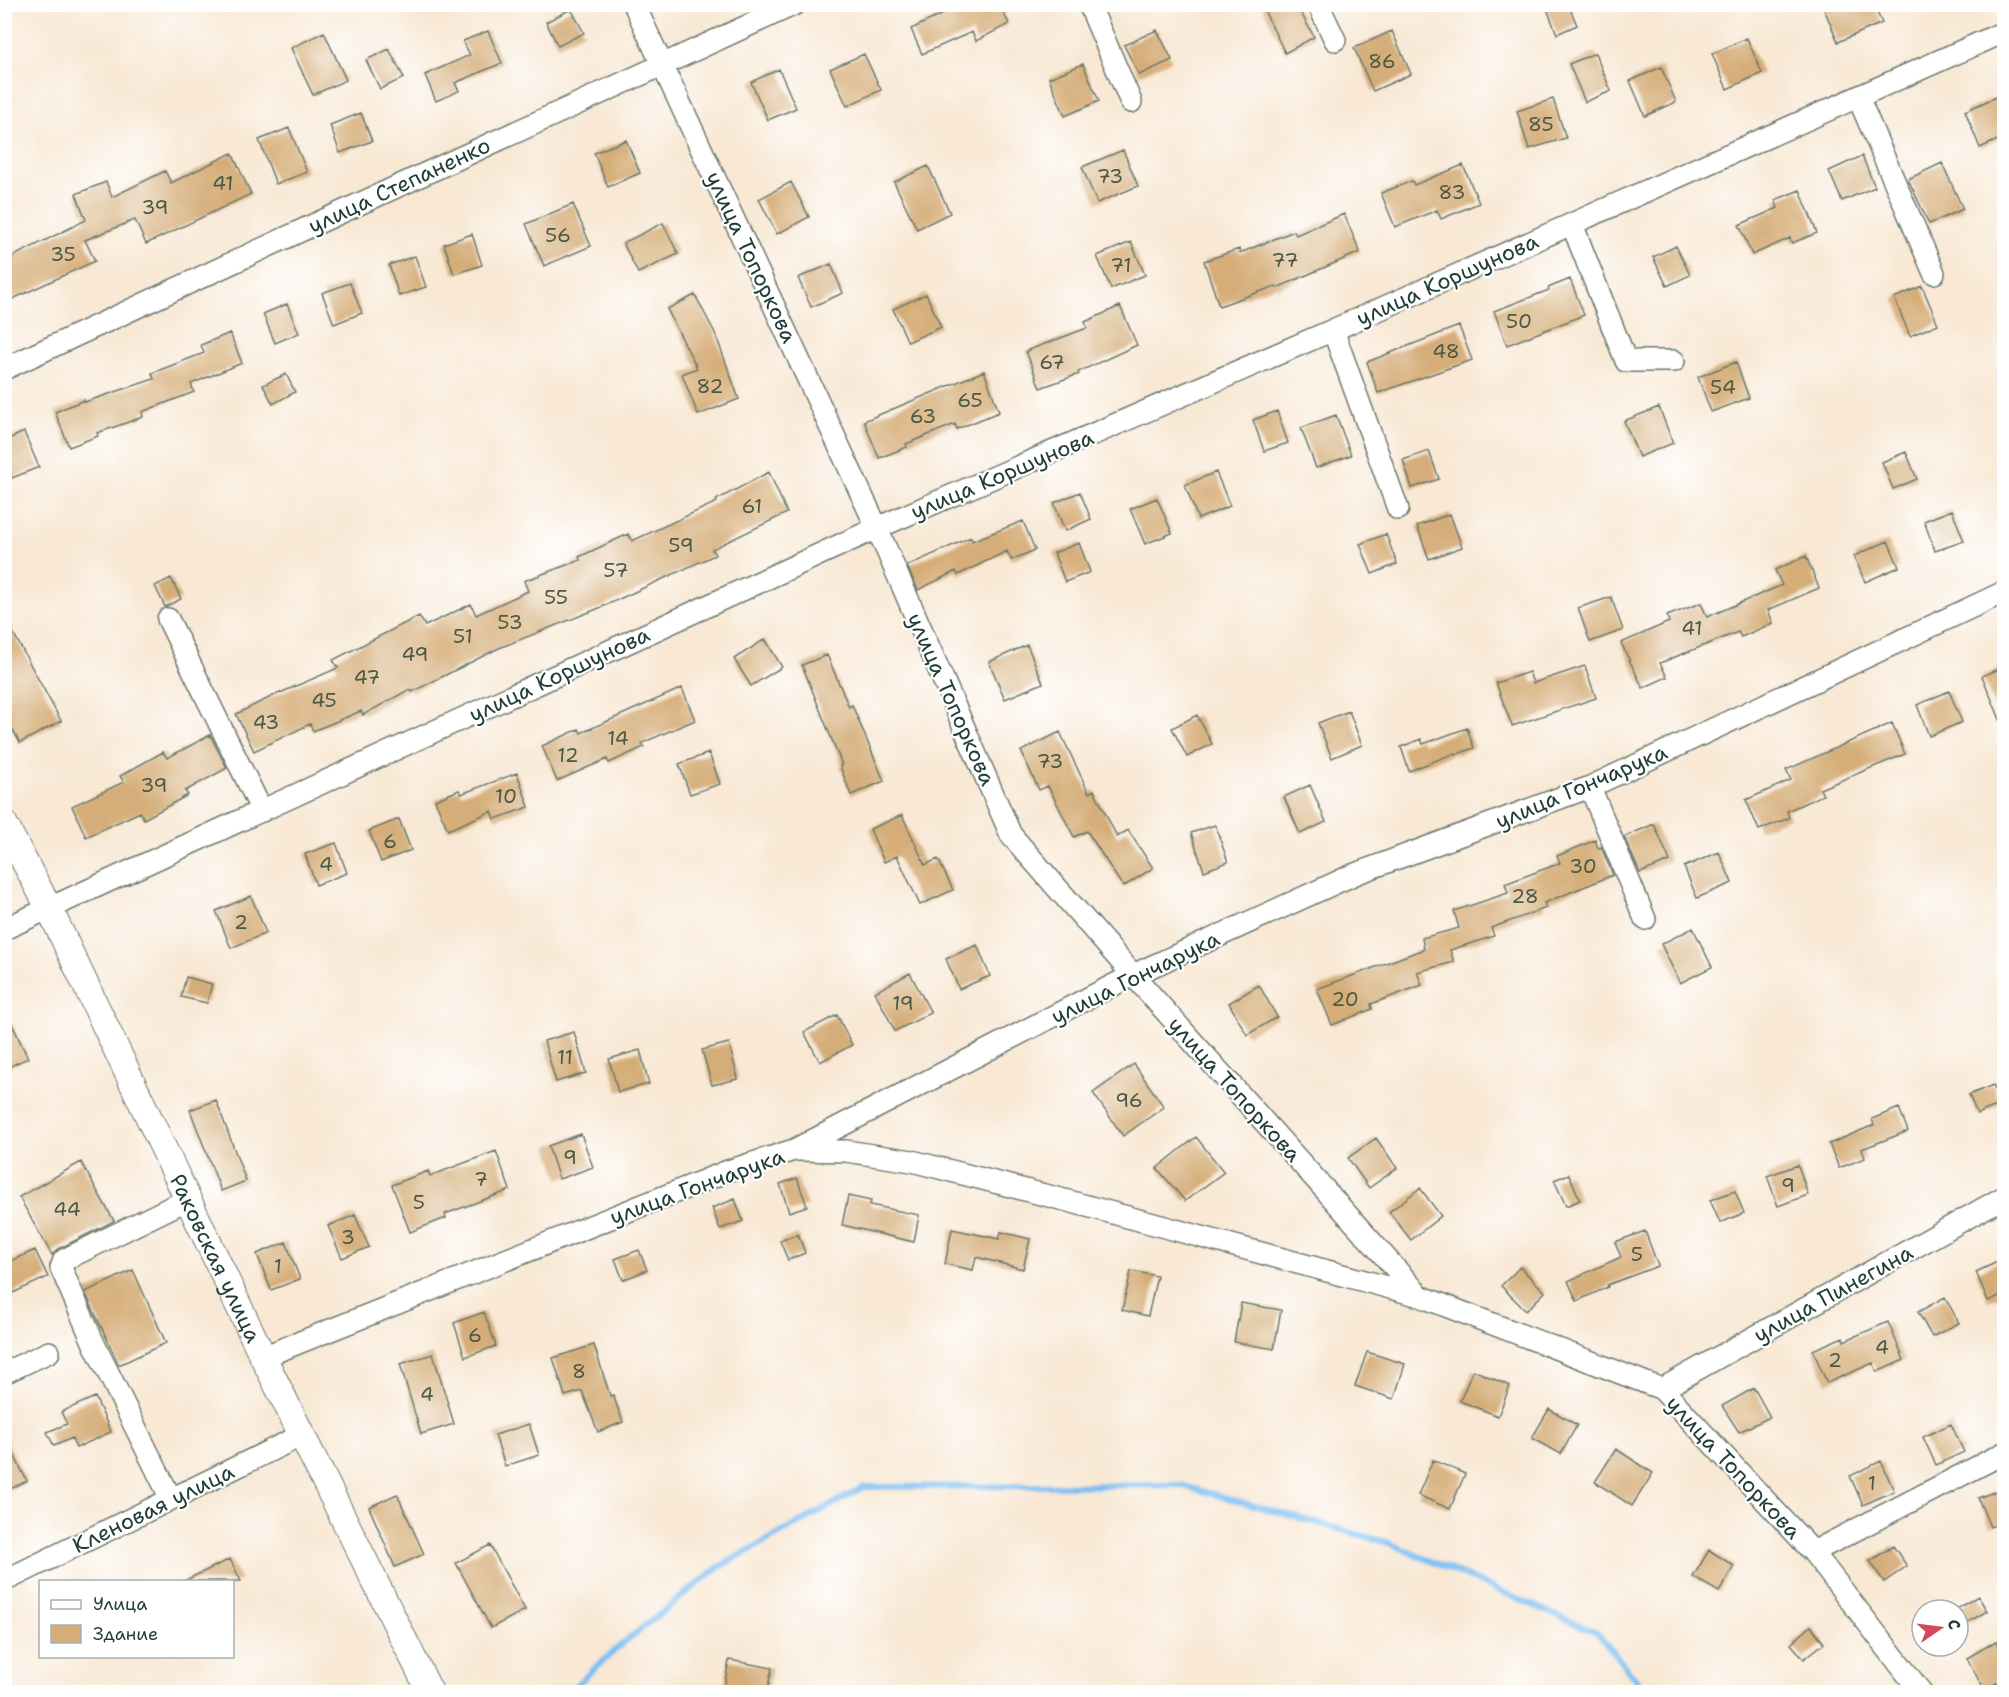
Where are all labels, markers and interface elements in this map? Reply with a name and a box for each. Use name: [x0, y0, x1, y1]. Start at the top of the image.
house number: 86: [1368, 48, 1396, 74]
house number: 85: [1528, 111, 1554, 137]
street label: улица Степаненко: [303, 130, 495, 240]
house number: 73: [1097, 163, 1123, 189]
street label: улица Топоркова: [699, 167, 804, 348]
house number: 41: [212, 170, 234, 196]
house number: 83: [1439, 179, 1465, 205]
house number: 39: [142, 194, 168, 220]
house number: 56: [545, 222, 571, 248]
street label: улица Коршунова: [1352, 226, 1543, 333]
house number: 35: [50, 241, 76, 267]
house number: 77: [1272, 247, 1298, 273]
house number: 71: [1110, 252, 1132, 278]
house number: 50: [1506, 308, 1532, 334]
house number: 48: [1432, 338, 1460, 364]
house number: 67: [1039, 349, 1065, 375]
house number: 82: [697, 373, 723, 399]
house number: 54: [1710, 374, 1736, 400]
house number: 65: [957, 387, 983, 413]
house number: 63: [910, 403, 936, 429]
street label: улица Коршунова: [906, 423, 1098, 526]
house number: 61: [742, 493, 762, 519]
house number: 59: [668, 532, 694, 558]
house number: 57: [603, 557, 629, 583]
house number: 55: [544, 584, 568, 610]
street label: улица Топоркова: [900, 608, 1003, 790]
house number: 53: [497, 609, 523, 635]
house number: 41: [1681, 615, 1703, 641]
street label: улица Коршунова: [464, 620, 655, 729]
house number: 51: [453, 623, 473, 649]
house number: 49: [401, 641, 429, 667]
house number: 47: [354, 664, 380, 690]
house number: 45: [311, 687, 337, 713]
house number: 43: [253, 709, 279, 735]
house number: 14: [607, 725, 629, 751]
street label: улица Гончарука: [1491, 737, 1672, 836]
house number: 12: [557, 742, 579, 768]
house number: 73: [1037, 748, 1063, 774]
house number: 39: [141, 772, 167, 798]
house number: 10: [495, 783, 517, 809]
house number: 6: [383, 828, 397, 854]
house number: 4: [319, 851, 333, 877]
house number: 30: [1569, 853, 1597, 879]
house number: 28: [1511, 883, 1539, 909]
house number: 2: [234, 909, 248, 935]
street label: улица Гончарука: [1046, 924, 1225, 1031]
house number: 20: [1331, 986, 1359, 1012]
house number: 19: [892, 990, 914, 1016]
street label: улица Топоркова: [1162, 1010, 1308, 1168]
house number: 11: [557, 1044, 573, 1070]
house number: 96: [1115, 1087, 1143, 1113]
street label: улица Гончарука: [606, 1141, 789, 1232]
house number: 9: [563, 1144, 577, 1170]
house number: 7: [474, 1166, 488, 1192]
street label: Раковская улица: [163, 1169, 268, 1348]
house number: 9: [1781, 1172, 1795, 1198]
house number: 5: [413, 1189, 425, 1215]
house number: 44: [53, 1196, 81, 1222]
house number: 3: [341, 1224, 355, 1250]
street label: улица Пинегина: [1748, 1237, 1918, 1349]
house number: 5: [1631, 1241, 1643, 1267]
house number: 1: [274, 1253, 282, 1279]
house number: 6: [468, 1322, 482, 1348]
house number: 4: [1875, 1334, 1889, 1360]
house number: 2: [1828, 1347, 1842, 1373]
house number: 8: [572, 1358, 586, 1384]
house number: 4: [420, 1381, 434, 1407]
street label: улица Топоркова: [1660, 1389, 1808, 1546]
street label: Кленовая улица: [68, 1457, 239, 1560]
house number: 1: [1868, 1470, 1876, 1496]
legend: [39, 1580, 234, 1658]
text: Улица: [93, 1592, 147, 1616]
north arrow: [1910, 1598, 1970, 1658]
text: С: [1943, 1617, 1965, 1632]
text: Здание: [93, 1622, 158, 1646]

